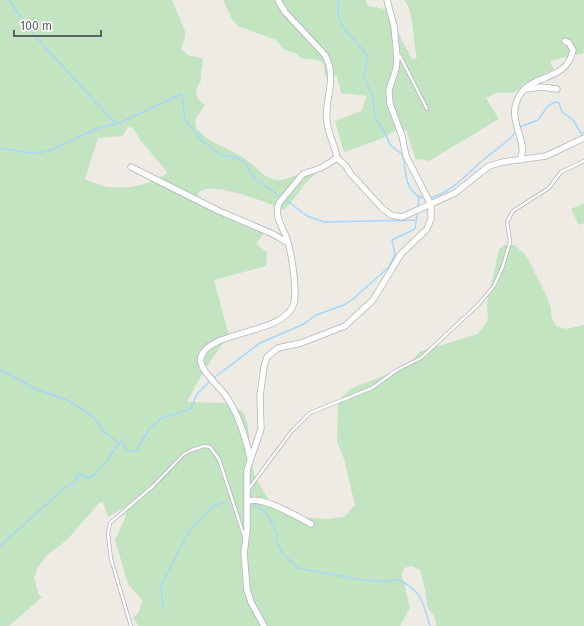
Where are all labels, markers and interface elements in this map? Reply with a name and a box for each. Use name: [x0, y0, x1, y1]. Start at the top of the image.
scale bar: [14, 12, 101, 38]
text: 100 m: [20, 19, 52, 33]

